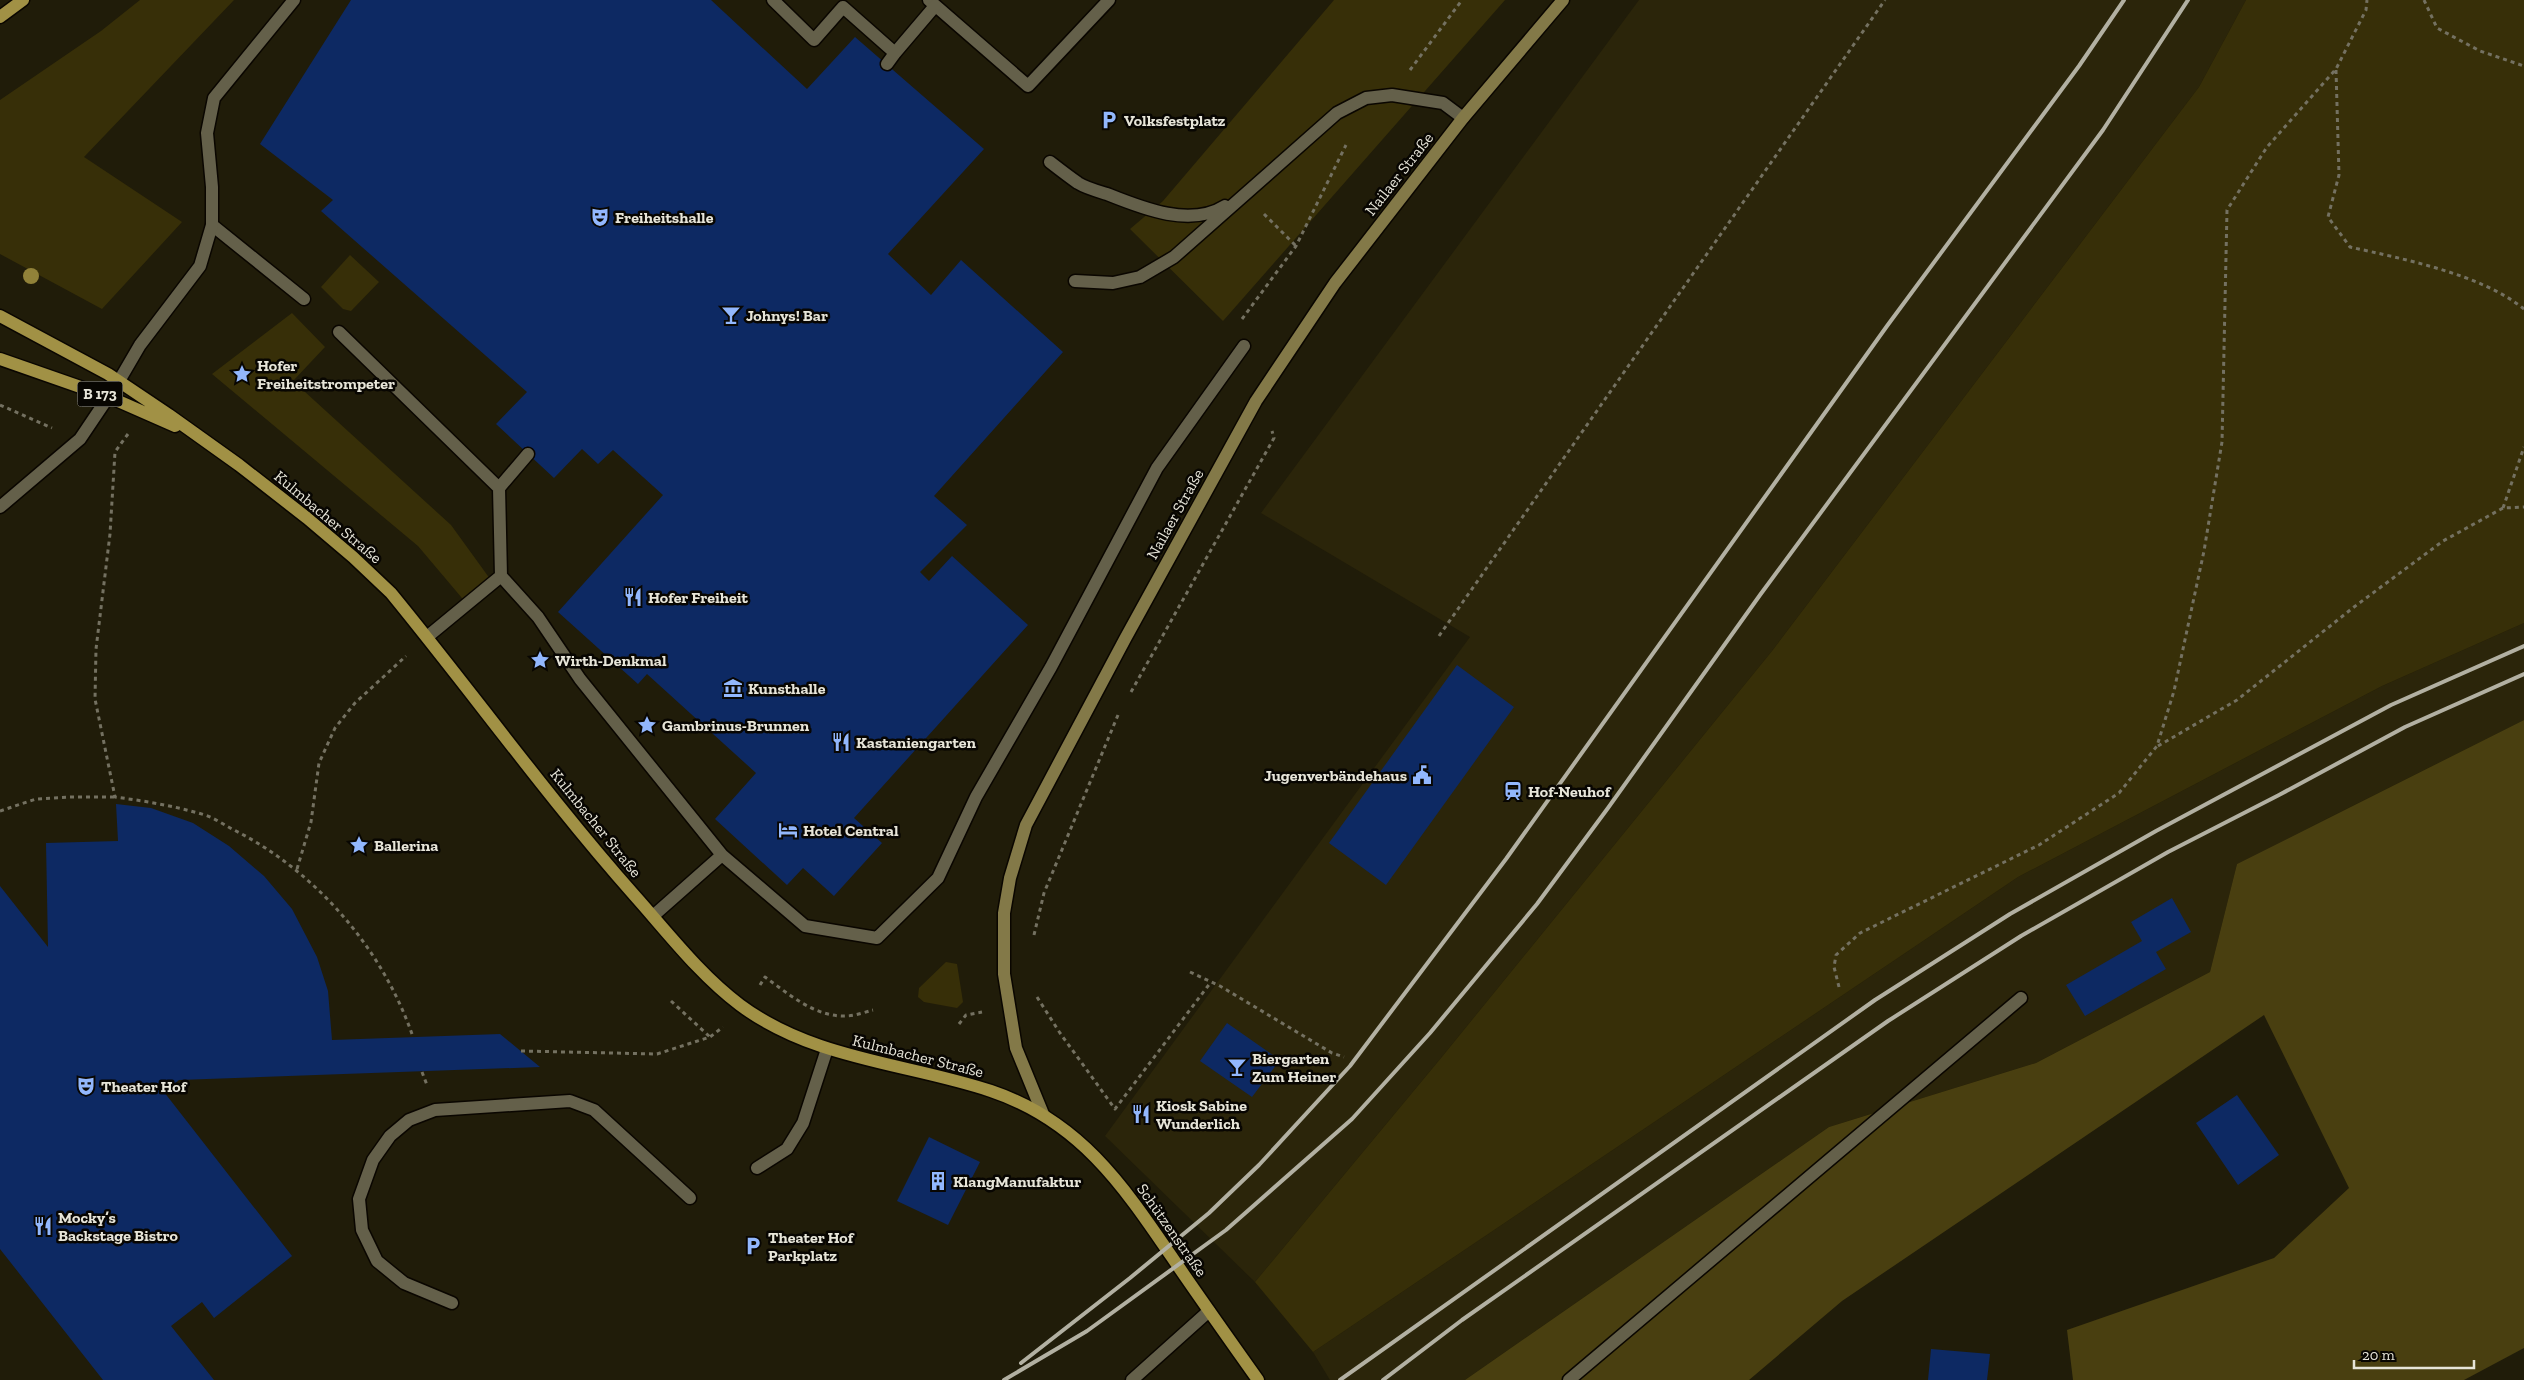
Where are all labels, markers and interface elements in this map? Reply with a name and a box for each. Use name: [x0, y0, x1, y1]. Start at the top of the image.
parking icon: Volksfestplatz: [1098, 109, 1120, 131]
place label: Volksfestplatz: [1124, 111, 1226, 130]
street label: Nailaer Straße: [1361, 129, 1437, 219]
theatre icon: Freiheitshalle: [589, 206, 611, 228]
place label: Freiheitshalle: [615, 208, 714, 227]
bar icon: Johnys! Bar: [720, 304, 742, 326]
place label: Johnys! Bar: [746, 306, 828, 325]
place label: Hofer Freiheitstrompeter: [257, 356, 395, 393]
place icon: Hofer Freiheitstrompeter: [231, 363, 253, 385]
road number: B 173: [78, 382, 122, 406]
street label: Nailaer Straße: [1142, 466, 1208, 562]
street label: Kulmbacher Straße: [270, 467, 386, 567]
restaurant icon: Hofer Freiheit: [622, 586, 644, 608]
place label: Hofer Freiheit: [648, 588, 749, 607]
place icon: Wirth-Denkmal: [529, 649, 551, 671]
place label: Wirth-Denkmal: [555, 651, 667, 670]
museum icon: Kunsthalle: [722, 677, 744, 699]
place label: Kunsthalle: [748, 679, 826, 698]
place icon: Gambrinus-Brunnen: [636, 714, 658, 736]
place label: Gambrinus-Brunnen: [662, 716, 810, 735]
restaurant icon: Kastaniengarten: [830, 731, 852, 753]
place label: Kastaniengarten: [856, 733, 977, 752]
public building icon: Jugenverbändehaus: [1411, 764, 1433, 786]
street label: Kulmbacher Straße: [546, 765, 646, 881]
place label: Jugenverbändehaus: [1264, 766, 1407, 785]
station icon: Hof-Neuhof: [1502, 780, 1524, 802]
place label: Hof-Neuhof: [1528, 782, 1612, 801]
hotel icon: Hotel Central: [777, 819, 799, 841]
place label: Hotel Central: [803, 821, 899, 840]
place icon: Ballerina: [348, 834, 370, 856]
place label: Ballerina: [374, 836, 438, 855]
street label: Kulmbacher Straße: [851, 1031, 985, 1081]
place label: Biergarten Zum Heiner: [1252, 1049, 1336, 1086]
bar icon: Biergarten Zum Heiner: [1226, 1056, 1248, 1078]
theatre icon: Theater Hof: [75, 1075, 97, 1097]
place label: Theater Hof: [101, 1077, 188, 1096]
place label: Kiosk Sabine Wunderlich: [1156, 1096, 1247, 1133]
restaurant icon: Kiosk Sabine Wunderlich: [1130, 1103, 1152, 1125]
building icon: KlangManufaktur: [927, 1170, 949, 1192]
place label: KlangManufaktur: [953, 1172, 1081, 1191]
street label: Schützenstraße: [1133, 1180, 1211, 1280]
place label: Mocky’s Backstage Bistro: [58, 1208, 179, 1245]
restaurant icon: Mocky’s Backstage Bistro: [32, 1215, 54, 1237]
place label: Theater Hof Parkplatz: [768, 1228, 855, 1265]
parking icon: Theater Hof Parkplatz: [742, 1235, 764, 1257]
scale bar: [2354, 1338, 2474, 1370]
text: 20 m: [2362, 1346, 2395, 1364]

